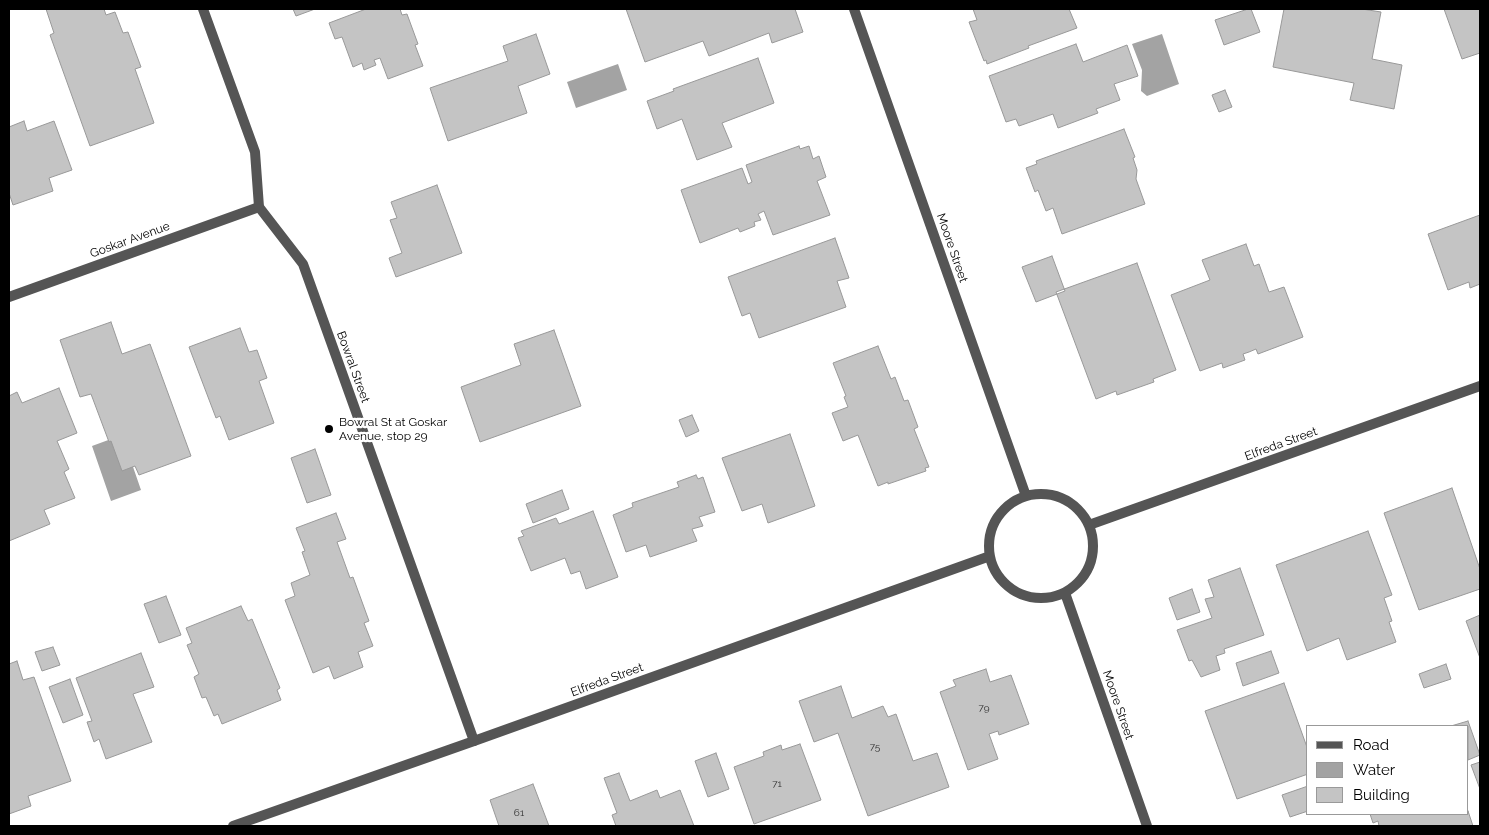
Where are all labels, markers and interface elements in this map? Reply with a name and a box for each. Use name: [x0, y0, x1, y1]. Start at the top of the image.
street label: Moore Street: [933, 212, 971, 284]
street label: Goskar Avenue: [88, 219, 172, 261]
street label: Bowral Street: [333, 329, 373, 405]
place label: Bowral St at Goskar Avenue, stop 29: [339, 415, 447, 443]
marker: Bowral St at Goskar Avenue, stop 29: [323, 423, 335, 435]
street label: Elfreda Street: [1243, 424, 1319, 464]
street label: Elfreda Street: [569, 660, 645, 700]
street label: Moore Street: [1099, 669, 1137, 741]
house number: 79: [978, 702, 990, 714]
legend: [1306, 725, 1469, 815]
text: Road: [1353, 736, 1389, 754]
house number: 75: [870, 741, 880, 753]
text: Water: [1353, 761, 1395, 779]
house number: 71: [772, 778, 782, 790]
text: Building: [1353, 786, 1410, 804]
house number: 61: [514, 807, 524, 819]

